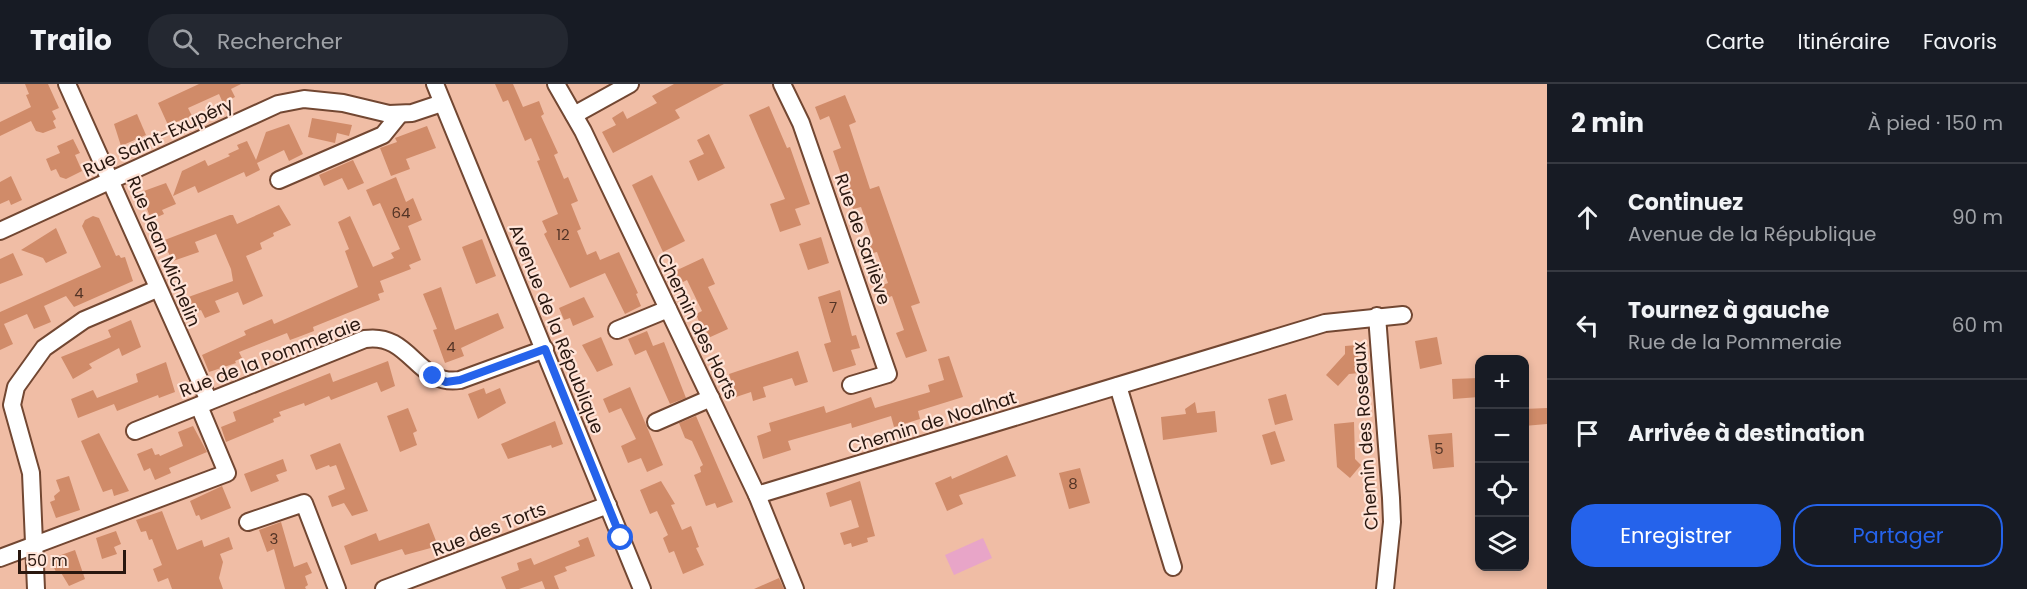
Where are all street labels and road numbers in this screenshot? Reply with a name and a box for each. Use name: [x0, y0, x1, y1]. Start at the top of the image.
street label: Rue Saint-Exupéry: [79, 91, 237, 183]
street label: Rue de Sarliève: [829, 170, 897, 308]
street label: Rue Jean Michelin: [121, 172, 207, 330]
street label: Avenue de la République: [504, 221, 610, 437]
street label: Chemin des Horts: [652, 249, 744, 403]
street label: Rue de la Pommeraie: [176, 311, 364, 403]
street label: Chemin des Roseaux: [1346, 341, 1384, 531]
street label: Chemin de Noalhat: [845, 384, 1019, 460]
street label: Rue des Torts: [429, 496, 549, 562]

